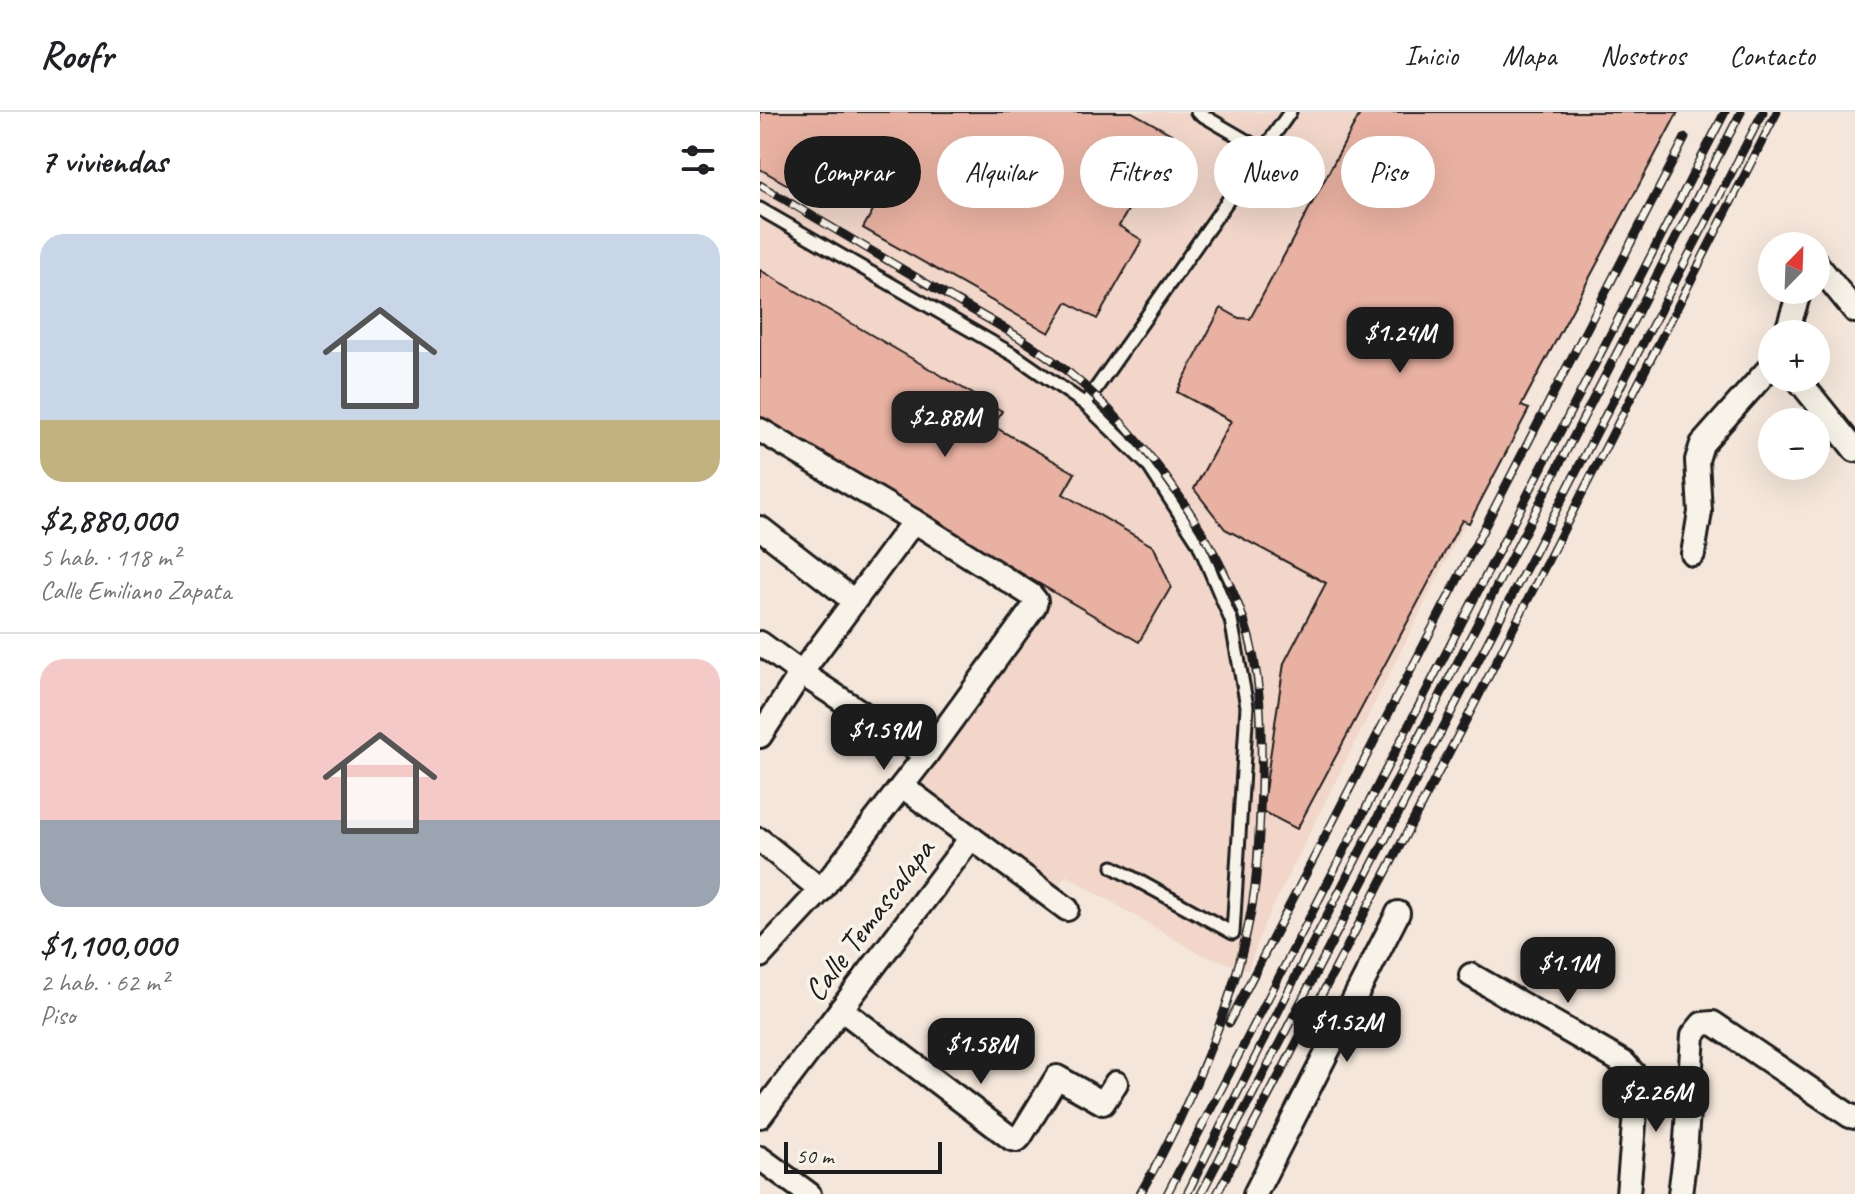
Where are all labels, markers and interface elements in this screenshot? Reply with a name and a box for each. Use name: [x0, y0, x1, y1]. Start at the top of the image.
text: Roofr: [40, 32, 113, 79]
text: Inicio: [1404, 38, 1458, 73]
text: Mapa: [1502, 38, 1556, 73]
text: Nosotros: [1600, 38, 1685, 73]
text: Contacto: [1729, 38, 1815, 73]
chip: Comprar: [784, 136, 921, 208]
chip: Alquilar: [937, 136, 1064, 208]
chip: Filtros: [1080, 136, 1198, 208]
chip: Nuevo: [1214, 136, 1325, 208]
chip: Piso: [1341, 136, 1435, 208]
icon: filters: [676, 138, 720, 182]
text: 7 viviendas: [40, 139, 167, 182]
north arrow: [1758, 232, 1830, 304]
map controls: [1758, 232, 1830, 480]
icon: home: [308, 286, 452, 430]
pin: $1.24M: [1335, 307, 1465, 375]
text: $1.24M: [1365, 316, 1435, 349]
button: +: [1758, 320, 1830, 392]
pin: $2.88M: [880, 391, 1010, 459]
text: $2.88M: [910, 400, 980, 433]
button: −: [1758, 408, 1830, 480]
text: $2,880,000: [40, 498, 176, 541]
text: 5 hab. · 118 m²: [40, 541, 180, 574]
text: Calle Emiliano Zapata: [40, 574, 231, 607]
pin: $1.59M: [819, 704, 949, 772]
icon: home: [308, 711, 452, 855]
text: $1.59M: [849, 713, 919, 746]
street label: Calle Temascalapa: [795, 829, 945, 1009]
text: $1,100,000: [40, 923, 176, 966]
pin: $1.1M: [1512, 937, 1624, 1005]
text: $1.1M: [1538, 946, 1598, 979]
text: 2 hab. · 62 m²: [40, 966, 168, 999]
pin: $1.52M: [1282, 996, 1412, 1064]
text: Piso: [40, 999, 75, 1032]
text: $1.52M: [1312, 1005, 1382, 1038]
pin: $1.58M: [916, 1018, 1046, 1086]
text: $1.58M: [946, 1027, 1016, 1060]
pin: $2.26M: [1591, 1066, 1721, 1134]
text: $2.26M: [1620, 1075, 1692, 1108]
scale bar: [784, 1138, 942, 1174]
text: 50 m: [796, 1142, 833, 1170]

